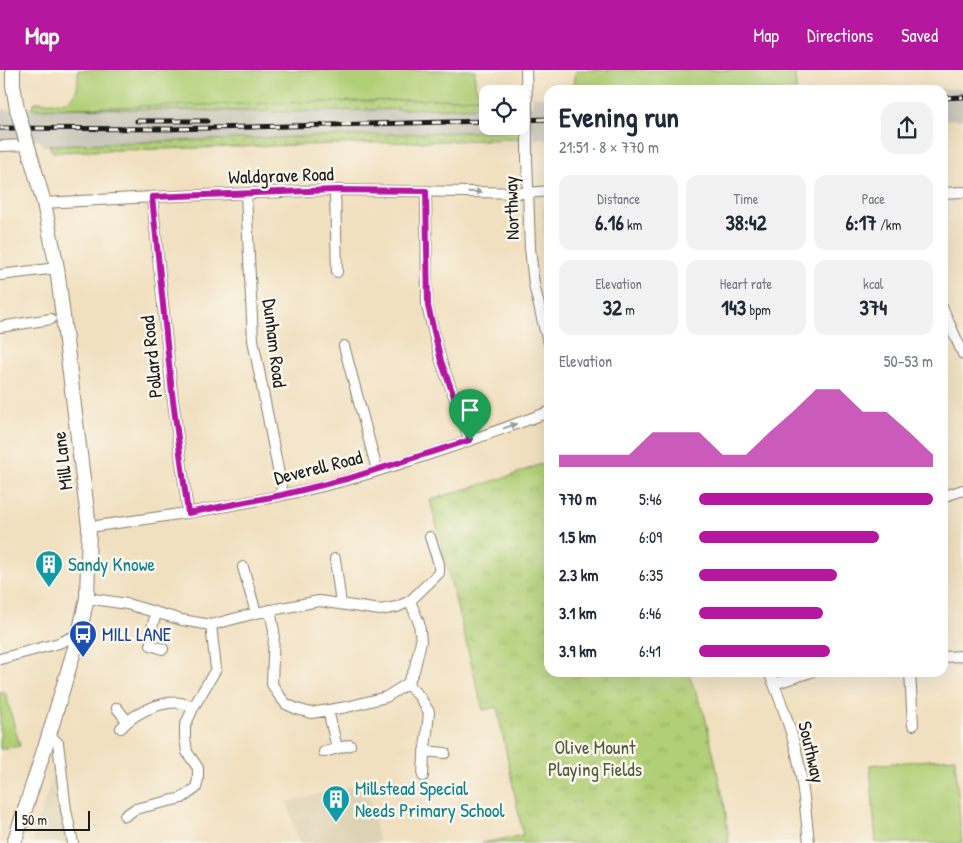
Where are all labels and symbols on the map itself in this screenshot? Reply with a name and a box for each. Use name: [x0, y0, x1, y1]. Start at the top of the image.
street label: Waldgrave Road: [228, 160, 335, 190]
street label: Northway: [497, 176, 525, 240]
one-way arrow: [467, 188, 483, 196]
street label: Dunham Road: [257, 297, 293, 389]
street label: Pollard Road: [134, 314, 168, 399]
pin: [449, 389, 491, 440]
one-way arrow: [502, 422, 517, 429]
street label: Mill Lane: [45, 430, 78, 492]
street label: Deverell Road: [271, 443, 366, 491]
building icon: Sandy Knowe: [34, 549, 64, 588]
place label: Sandy Knowe: [68, 551, 156, 577]
bus stop icon: MILL LANE: [68, 619, 98, 658]
place label: MILL LANE: [102, 621, 172, 647]
street label: Southway: [792, 718, 832, 786]
park label: Olive Mount Playing Fields: [548, 734, 642, 782]
place label: Millstead Special Needs Primary School: [355, 775, 506, 823]
building icon: Millstead Special Needs Primary School: [321, 784, 351, 823]
scale bar: [15, 808, 90, 831]

